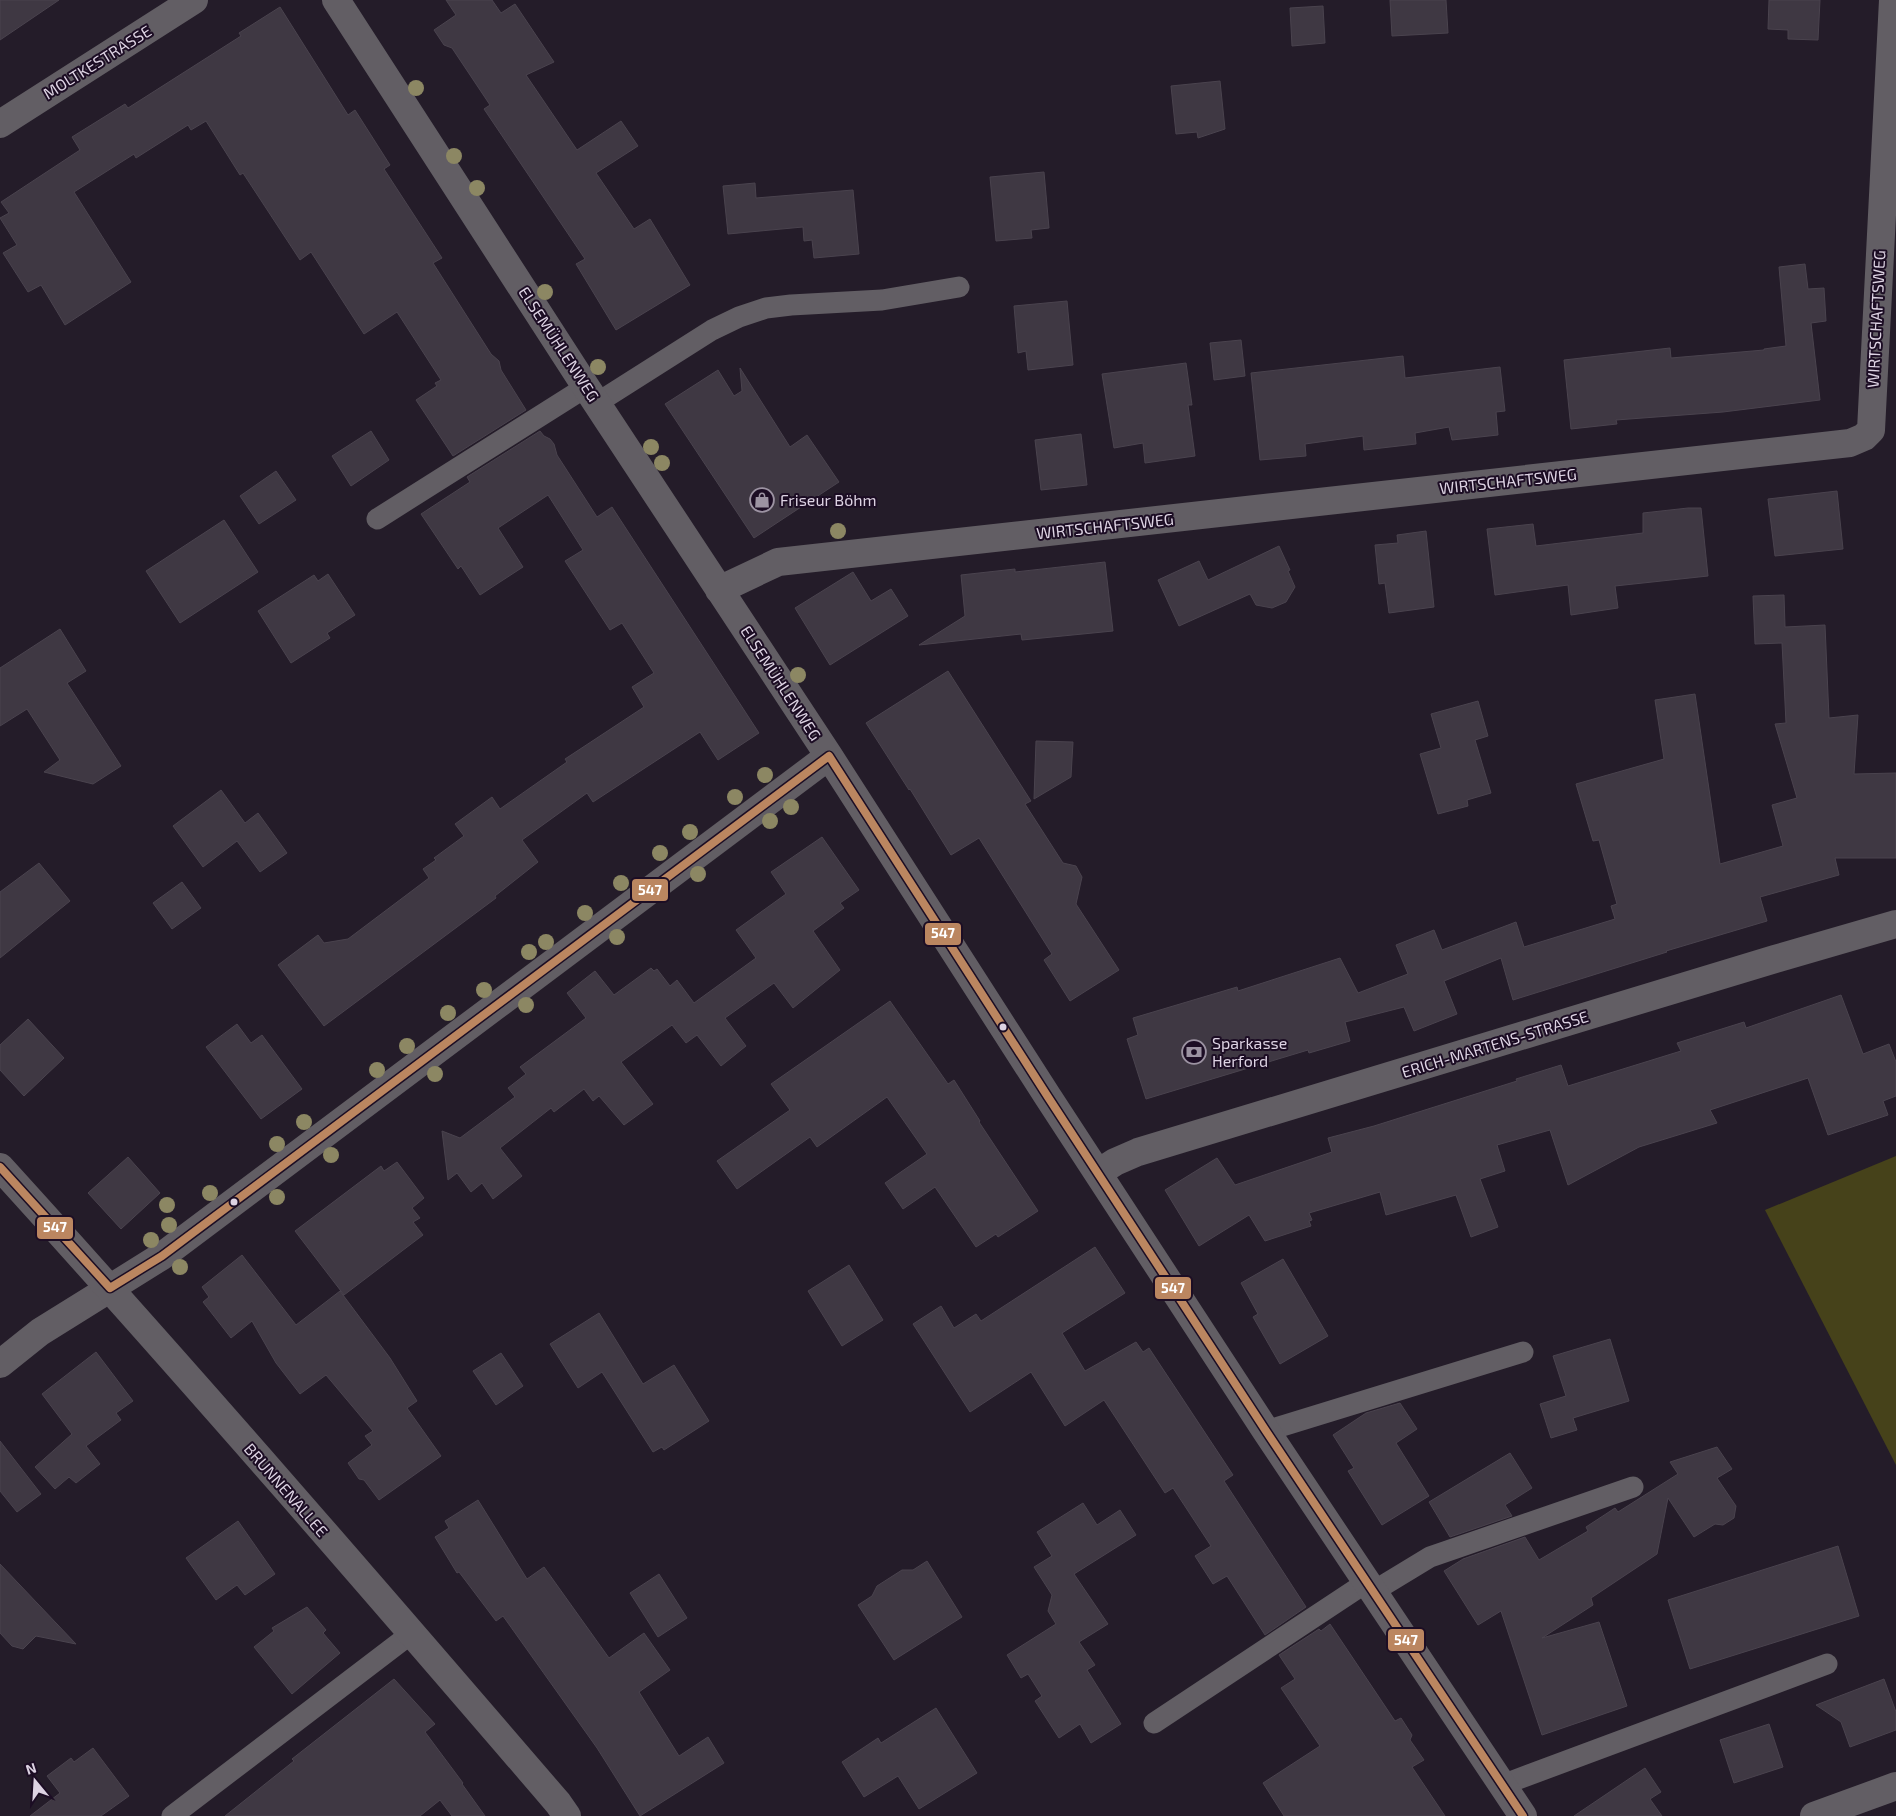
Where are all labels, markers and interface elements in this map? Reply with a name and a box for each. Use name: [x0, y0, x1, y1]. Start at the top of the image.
street label: MOLTKESTRASSE: [39, 21, 154, 102]
street label: WIRTSCHAFTSWEG: [1862, 250, 1889, 388]
street label: ELSEMÜHLENWEG: [515, 283, 604, 405]
street label: WIRTSCHAFTSWEG: [1438, 464, 1578, 497]
shop icon: Friseur Böhm: [749, 487, 775, 513]
place label: Friseur Böhm: [780, 490, 877, 509]
street label: WIRTSCHAFTSWEG: [1035, 509, 1175, 542]
street label: ELSEMÜHLENWEG: [737, 622, 826, 744]
line badge: 547: [631, 878, 669, 902]
text: 547: [638, 881, 663, 898]
line badge: 547: [924, 922, 962, 946]
text: 547: [931, 924, 956, 941]
street label: ERICH-MARTENS-STRASSE: [1399, 1006, 1591, 1081]
unlabelled marker: [998, 1022, 1008, 1032]
place label: Sparkasse Herford: [1212, 1033, 1287, 1070]
bank icon: Sparkasse Herford: [1181, 1039, 1207, 1065]
unlabelled marker: [229, 1197, 239, 1207]
line badge: 547: [36, 1216, 74, 1240]
text: 547: [43, 1218, 68, 1235]
line badge: 547: [1154, 1276, 1192, 1300]
text: 547: [1161, 1279, 1186, 1296]
street label: BRUNNENALLEE: [241, 1439, 332, 1540]
line badge: 547: [1387, 1628, 1425, 1652]
text: 547: [1394, 1631, 1419, 1648]
north arrow: [10, 1756, 60, 1806]
text: N: [23, 1759, 38, 1778]

